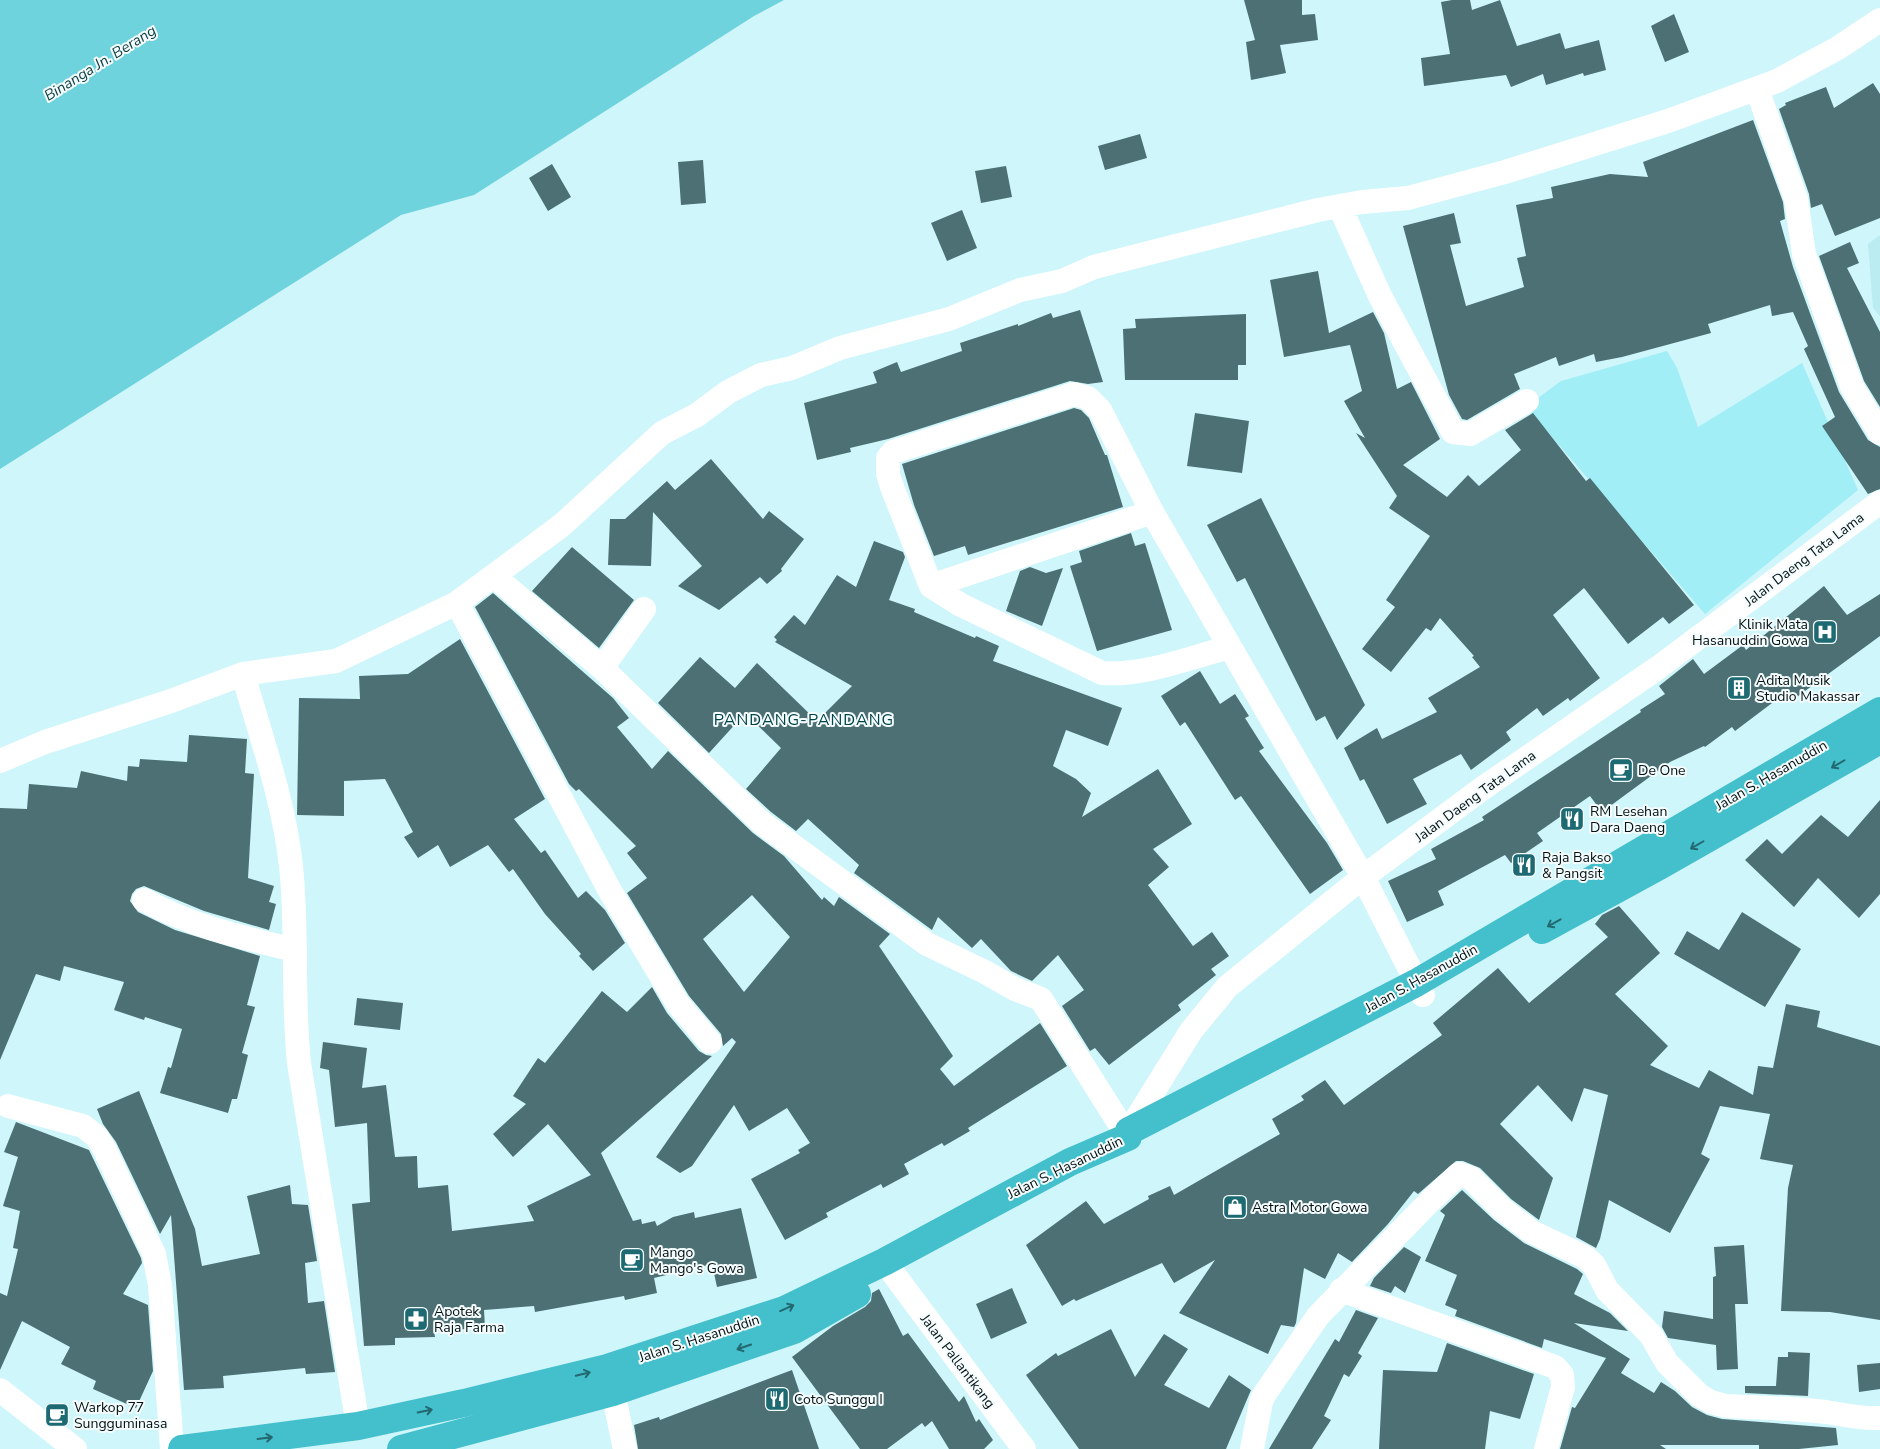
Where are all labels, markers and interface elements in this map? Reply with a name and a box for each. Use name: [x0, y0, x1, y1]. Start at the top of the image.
water label: Binanga Jn. Berang: [40, 20, 160, 106]
street label: Jalan Daeng Tata Lama: [1740, 508, 1868, 611]
place label: Klinik Mata Hasanuddin Gowa: [1692, 615, 1808, 650]
hospital icon: Klinik Mata Hasanuddin Gowa: [1812, 619, 1838, 645]
place label: Adita Musik Studio Makassar: [1756, 671, 1860, 706]
building icon: Adita Musik Studio Makassar: [1726, 675, 1752, 701]
district label: PANDANG-PANDANG: [714, 709, 894, 731]
street label: Jalan S. Hasanuddin: [1711, 736, 1831, 816]
street label: Jalan Daeng Tata Lama: [1410, 746, 1540, 847]
cafe icon: De One: [1608, 757, 1634, 783]
one-way arrow: [1831, 759, 1845, 769]
place label: De One: [1638, 761, 1686, 780]
place label: RM Lesehan Dara Daeng: [1590, 802, 1667, 837]
restaurant icon: RM Lesehan Dara Daeng: [1559, 806, 1585, 832]
one-way arrow: [1690, 840, 1704, 850]
place label: Raja Bakso & Pangsit: [1542, 848, 1612, 883]
restaurant icon: Raja Bakso & Pangsit: [1511, 852, 1537, 878]
one-way arrow: [1547, 918, 1562, 928]
street label: Jalan S. Hasanuddin: [1361, 940, 1481, 1018]
street label: Jalan S. Hasanuddin: [1004, 1131, 1126, 1204]
shop icon: Astra Motor Gowa: [1222, 1194, 1248, 1220]
place label: Astra Motor Gowa: [1252, 1198, 1367, 1217]
place label: Mango Mango's Gowa: [650, 1243, 744, 1278]
cafe icon: Mango Mango's Gowa: [619, 1247, 645, 1273]
place label: Apotek Raja Farma: [434, 1302, 504, 1337]
one-way arrow: [779, 1303, 794, 1313]
pharmacy icon: Apotek Raja Farma: [403, 1306, 429, 1332]
street label: Jalan S. Hasanuddin: [635, 1310, 762, 1367]
street label: Jalan Pallantikang: [915, 1310, 999, 1412]
one-way arrow: [737, 1343, 753, 1352]
one-way arrow: [574, 1369, 590, 1378]
restaurant icon: Coto Sunggu I: [764, 1386, 790, 1412]
place label: Coto Sunggu I: [794, 1390, 883, 1409]
place label: Warkop 77 Sungguminasa: [74, 1398, 167, 1433]
cafe icon: Warkop 77 Sungguminasa: [44, 1402, 70, 1428]
one-way arrow: [416, 1406, 432, 1416]
one-way arrow: [256, 1433, 272, 1443]

